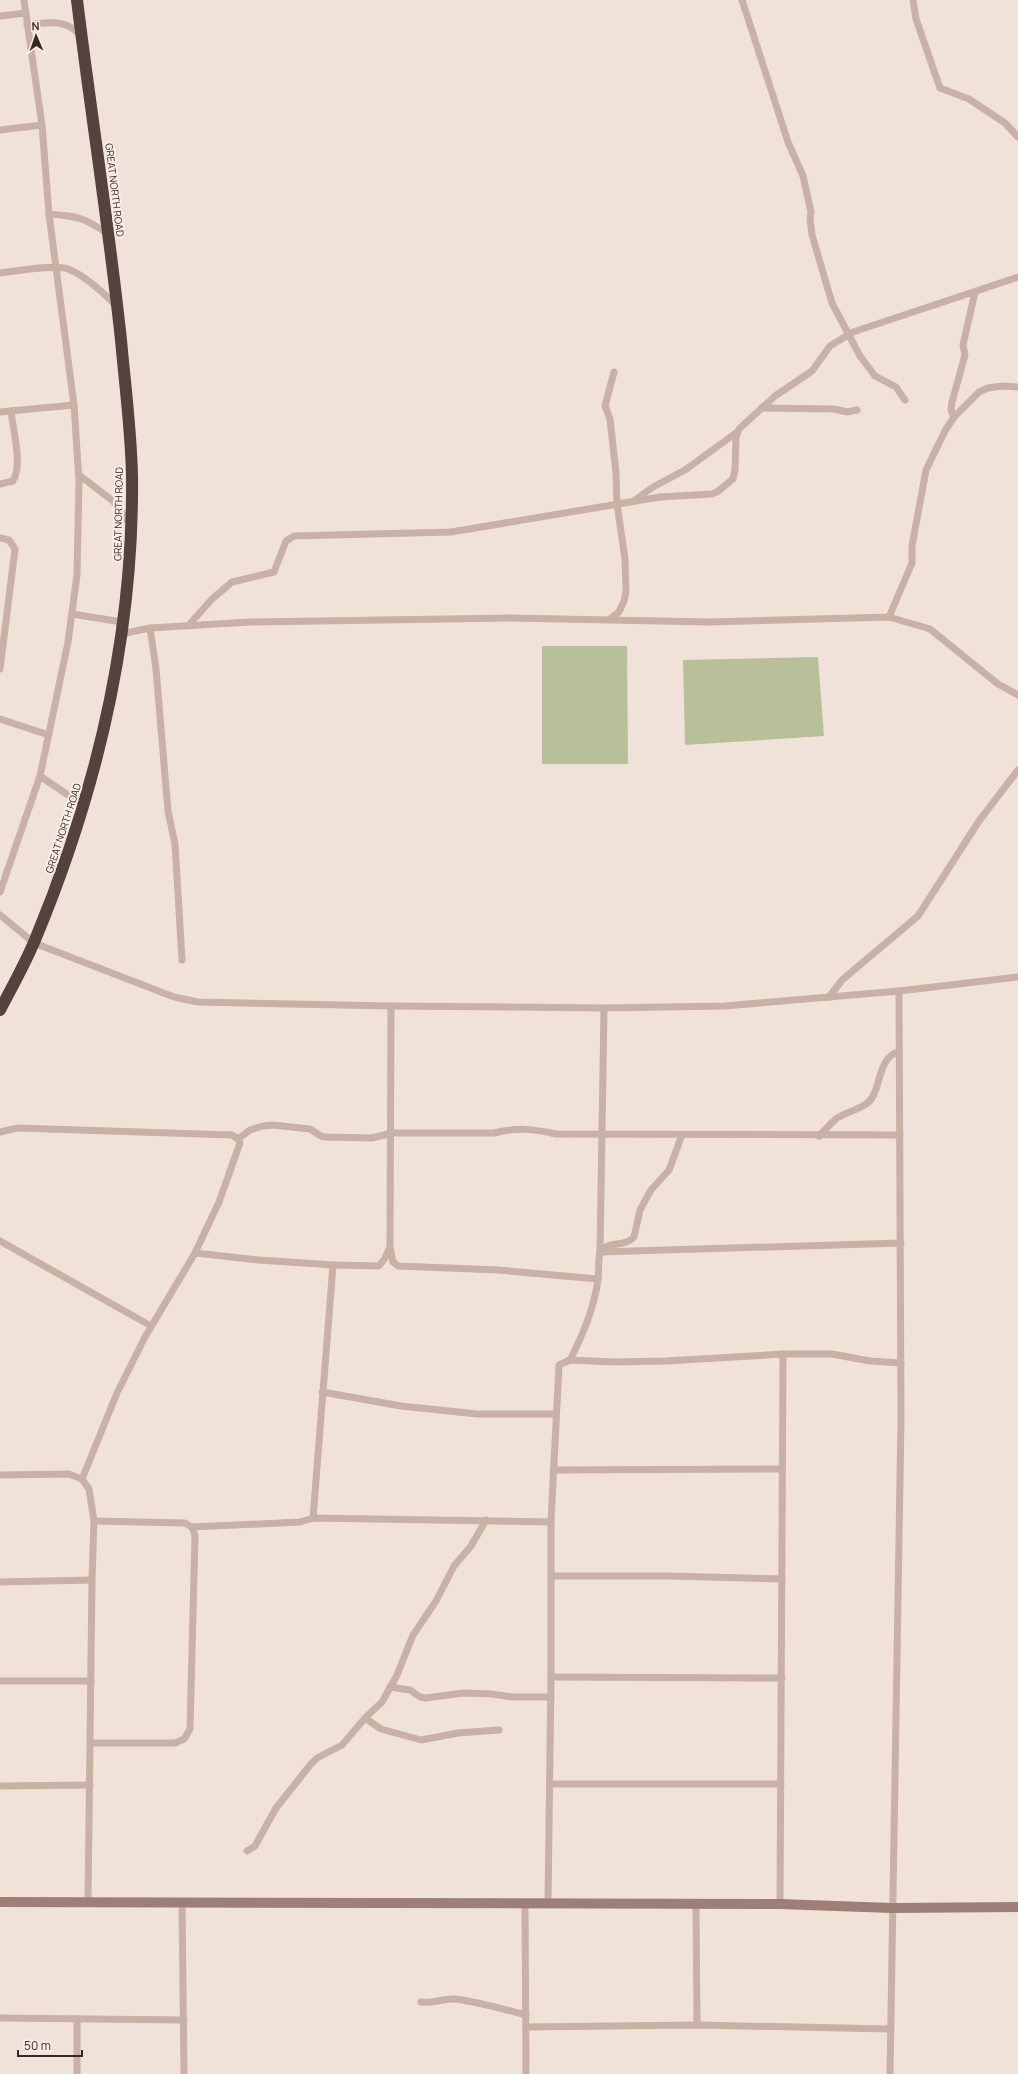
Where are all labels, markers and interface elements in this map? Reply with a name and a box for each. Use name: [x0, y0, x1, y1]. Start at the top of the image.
north arrow: [16, 16, 56, 56]
text: N: [31, 18, 40, 33]
street label: GREAT NORTH ROAD: [102, 142, 128, 238]
street label: GREAT NORTH ROAD: [110, 467, 126, 561]
street label: GREAT NORTH ROAD: [42, 781, 84, 875]
scale bar: [18, 2032, 82, 2058]
text: 50 m: [24, 2037, 51, 2054]

